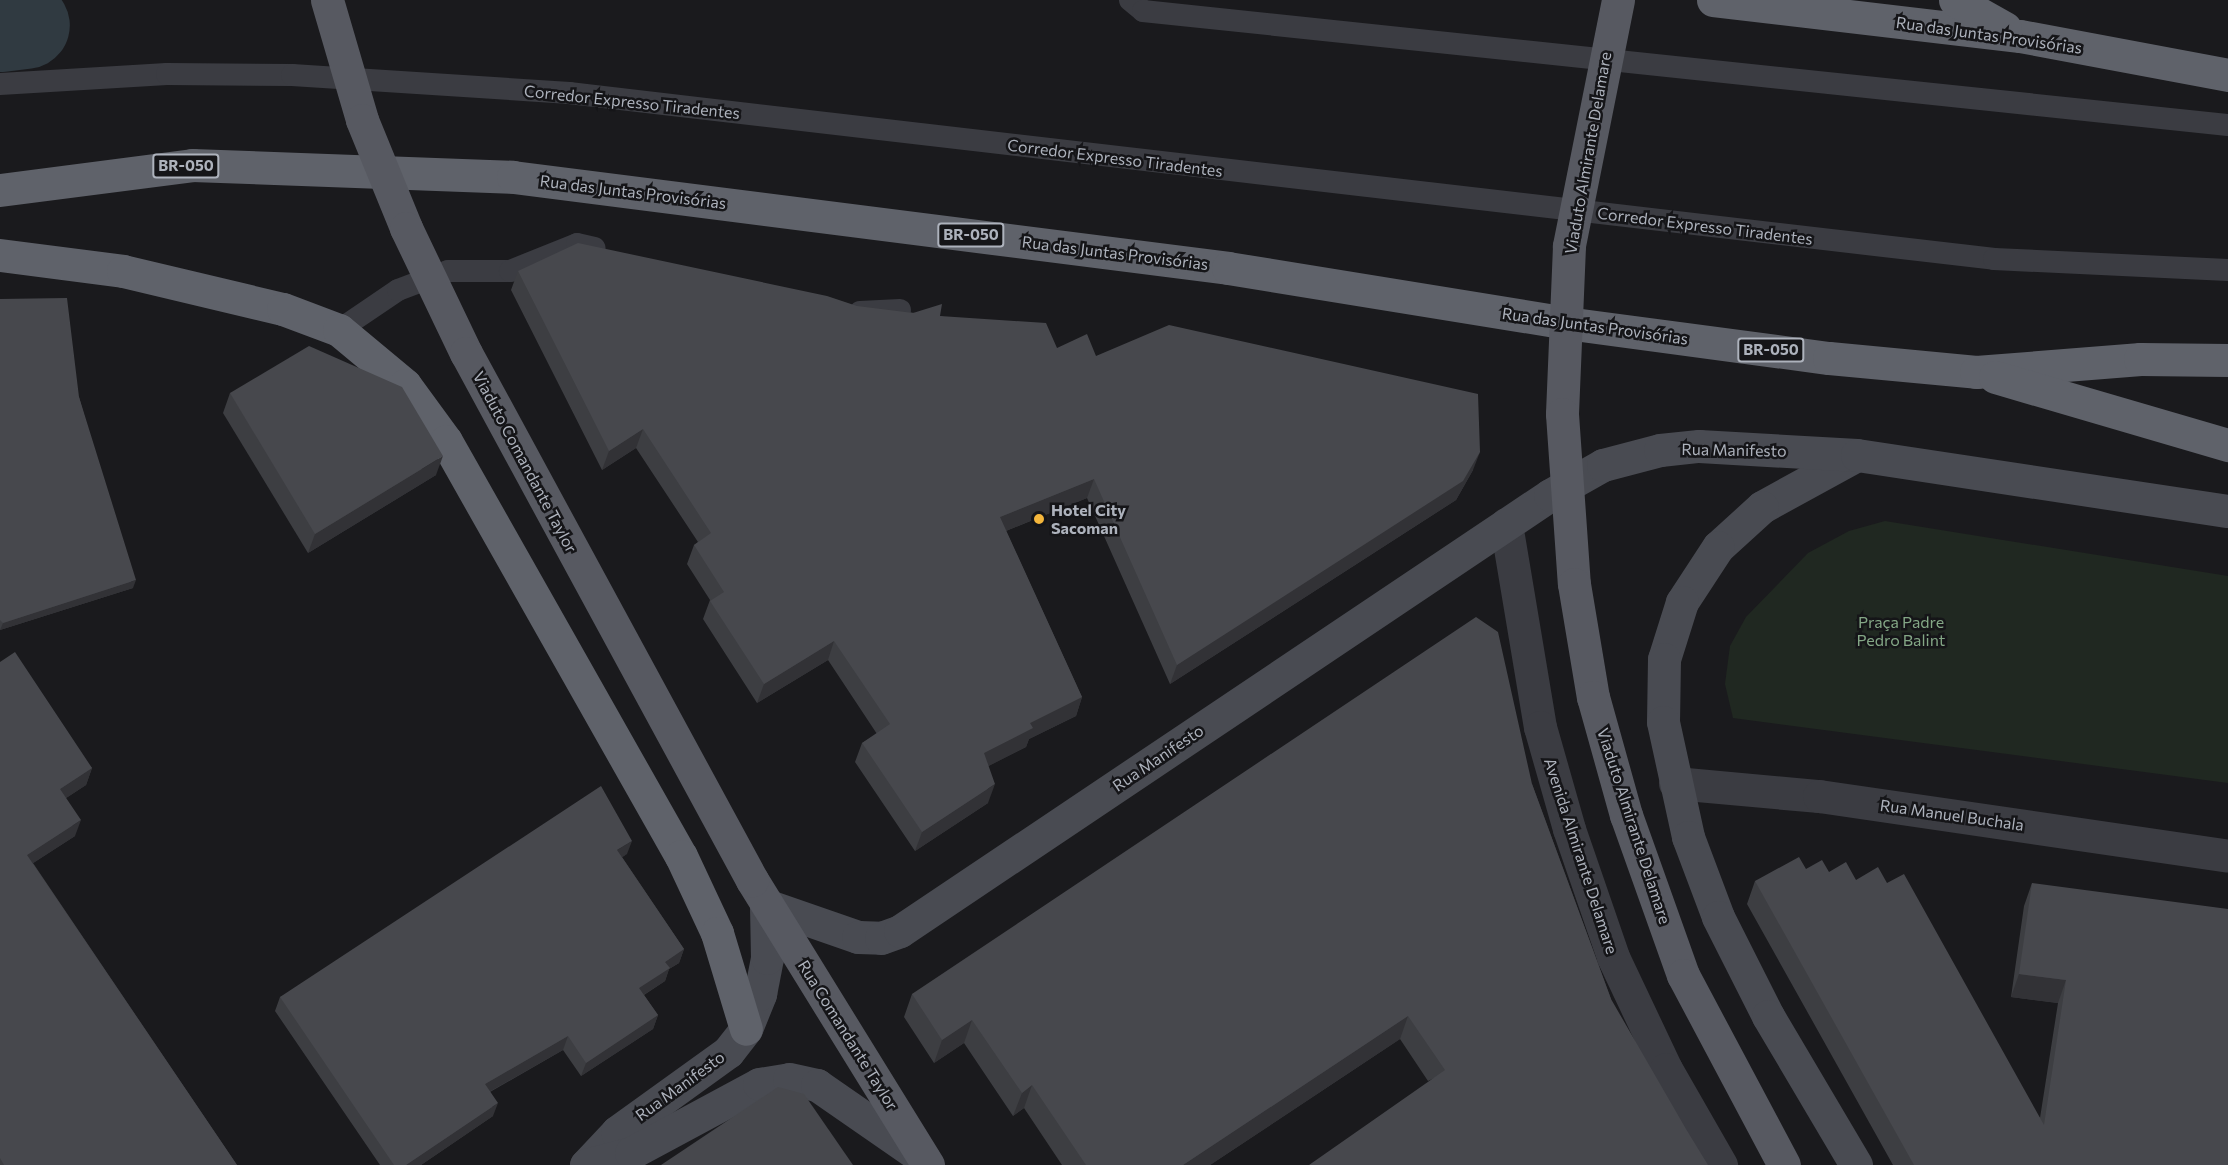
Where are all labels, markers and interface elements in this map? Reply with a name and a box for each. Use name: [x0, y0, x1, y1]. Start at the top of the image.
street label: Rua das Juntas Provisórias: [1895, 12, 2083, 58]
street label: Viaduto Almirante Delamare: [1561, 50, 1615, 256]
street label: Corredor Expresso Tiradentes: [523, 81, 741, 123]
street label: Corredor Expresso Tiradentes: [1006, 135, 1224, 181]
road number: BR-050: [152, 154, 220, 178]
street label: Rua das Juntas Provisórias: [539, 171, 727, 213]
street label: Corredor Expresso Tiradentes: [1596, 203, 1814, 249]
road number: BR-050: [936, 223, 1006, 247]
street label: Rua das Juntas Provisórias: [1021, 232, 1209, 274]
street label: Rua das Juntas Provisórias: [1501, 303, 1689, 349]
road number: BR-050: [1736, 338, 1806, 362]
street label: Viaduto Comandante Taylor: [469, 368, 581, 556]
street label: Rua Manifesto: [1681, 439, 1787, 461]
place label: Hotel City Sacoman: [1051, 500, 1126, 538]
marker: Hotel City Sacoman: [1032, 512, 1046, 526]
park label: Praça Padre Pedro Balint: [1857, 612, 1945, 650]
street label: Rua Manifesto: [1109, 721, 1207, 795]
street label: Viaduto Almirante Delamare: [1593, 725, 1675, 927]
street label: Avenida Almirante Delamare: [1540, 755, 1622, 957]
street label: Rua Manuel Buchala: [1879, 795, 2025, 835]
street label: Rua Comandante Taylor: [794, 957, 902, 1113]
street label: Rua Manifesto: [632, 1047, 728, 1125]

